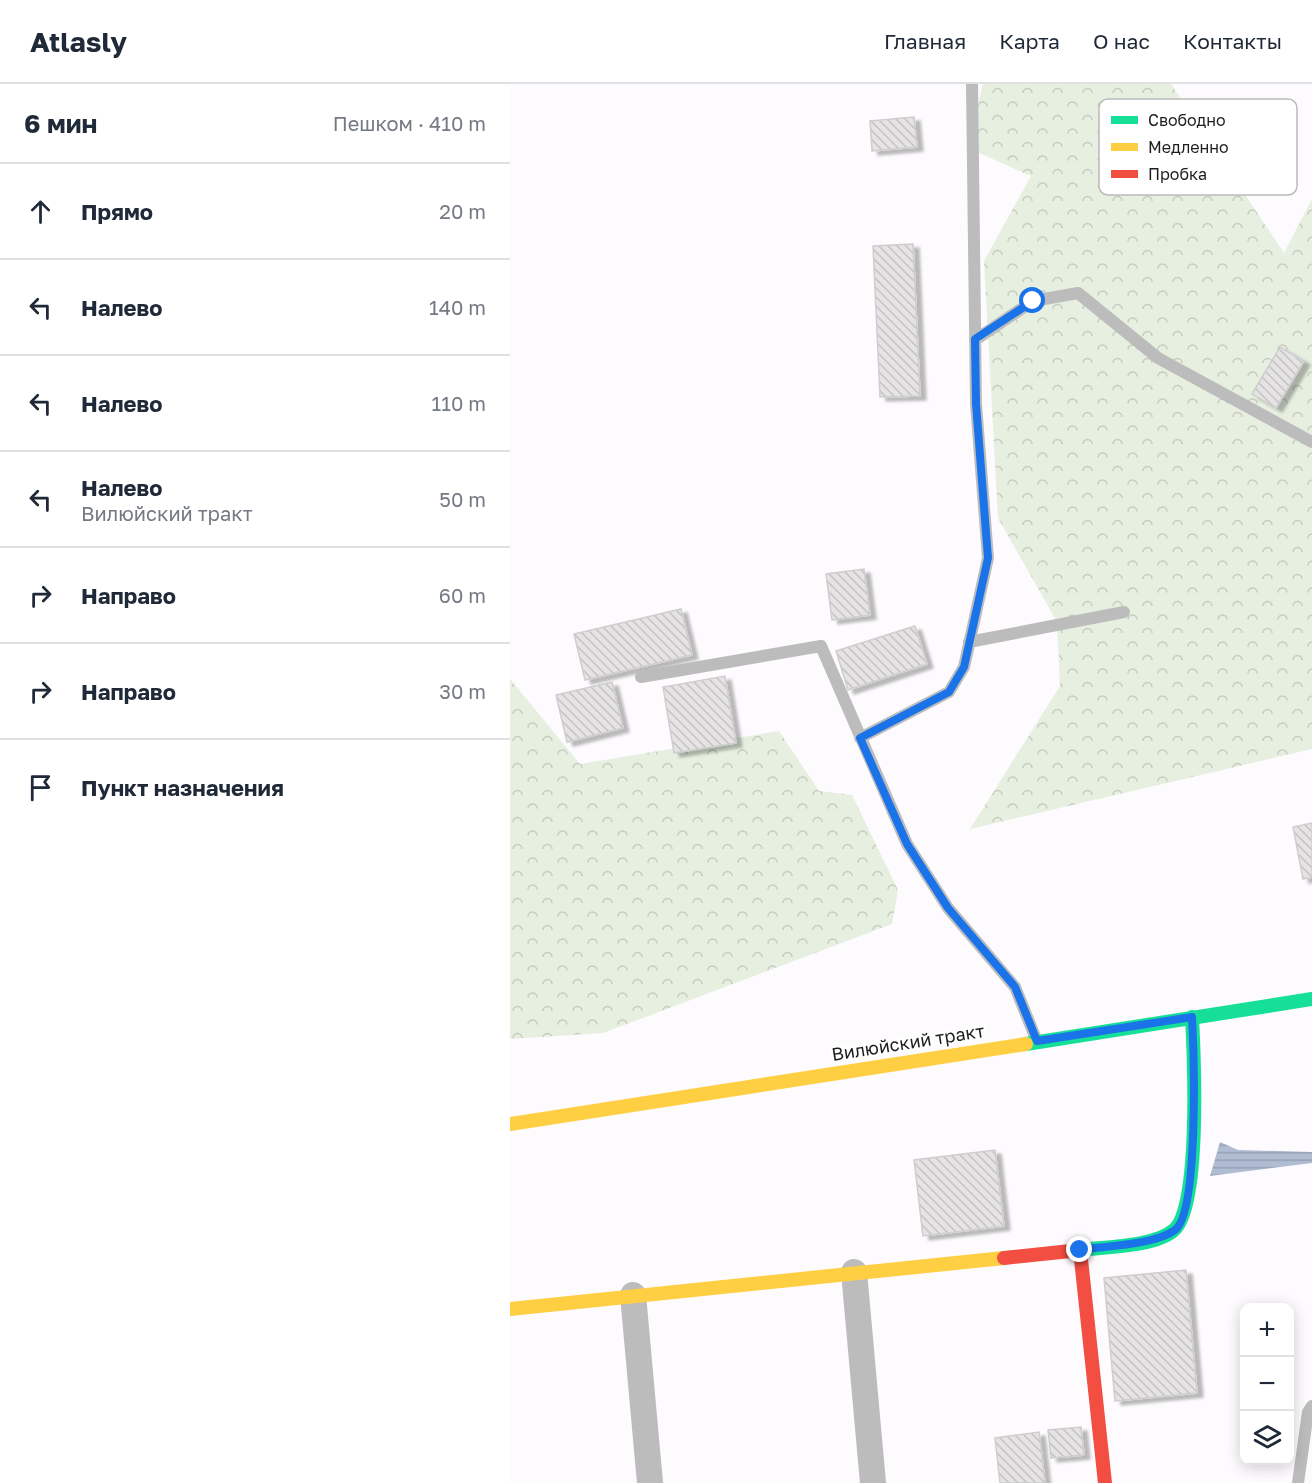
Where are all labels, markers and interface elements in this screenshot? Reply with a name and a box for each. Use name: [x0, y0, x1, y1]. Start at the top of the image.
text: Atlasly: [30, 25, 127, 58]
text: Главная: [884, 28, 966, 54]
text: Карта: [999, 28, 1060, 54]
text: О нас: [1093, 28, 1150, 54]
text: Контакты: [1183, 28, 1282, 54]
legend: [1099, 99, 1297, 195]
text: 6 мин: [24, 108, 97, 139]
text: Свободно: [1148, 110, 1226, 130]
text: Пешком · 410 m: [333, 111, 486, 135]
text: Медленно: [1148, 137, 1229, 157]
text: Пробка: [1148, 164, 1207, 184]
icon: ahead: [24, 195, 57, 228]
text: Прямо: [81, 198, 153, 225]
text: 20 m: [439, 199, 486, 223]
route start: [1019, 287, 1045, 313]
icon: left: [24, 291, 57, 324]
text: Налево: [81, 294, 163, 321]
text: 140 m: [429, 295, 486, 319]
icon: left: [24, 387, 57, 420]
text: Налево: [81, 390, 163, 417]
text: 110 m: [432, 391, 486, 415]
text: Налево: [81, 474, 163, 501]
icon: left: [24, 483, 57, 516]
text: 50 m: [439, 487, 486, 511]
text: Вилюйский тракт: [81, 501, 253, 525]
icon: right: [24, 579, 57, 612]
text: Направо: [81, 582, 176, 609]
text: 60 m: [439, 583, 486, 607]
icon: right: [24, 675, 57, 708]
text: Направо: [81, 678, 176, 705]
text: 30 m: [439, 679, 486, 703]
icon: arrive: [24, 771, 57, 804]
text: Пункт назначения: [81, 774, 284, 801]
street label: Вилюйский тракт: [830, 1019, 986, 1065]
route end: [1066, 1236, 1092, 1262]
map controls: [1240, 1303, 1294, 1465]
button: +: [1240, 1303, 1294, 1357]
button: −: [1240, 1357, 1294, 1411]
button: layers: [1240, 1411, 1294, 1465]

